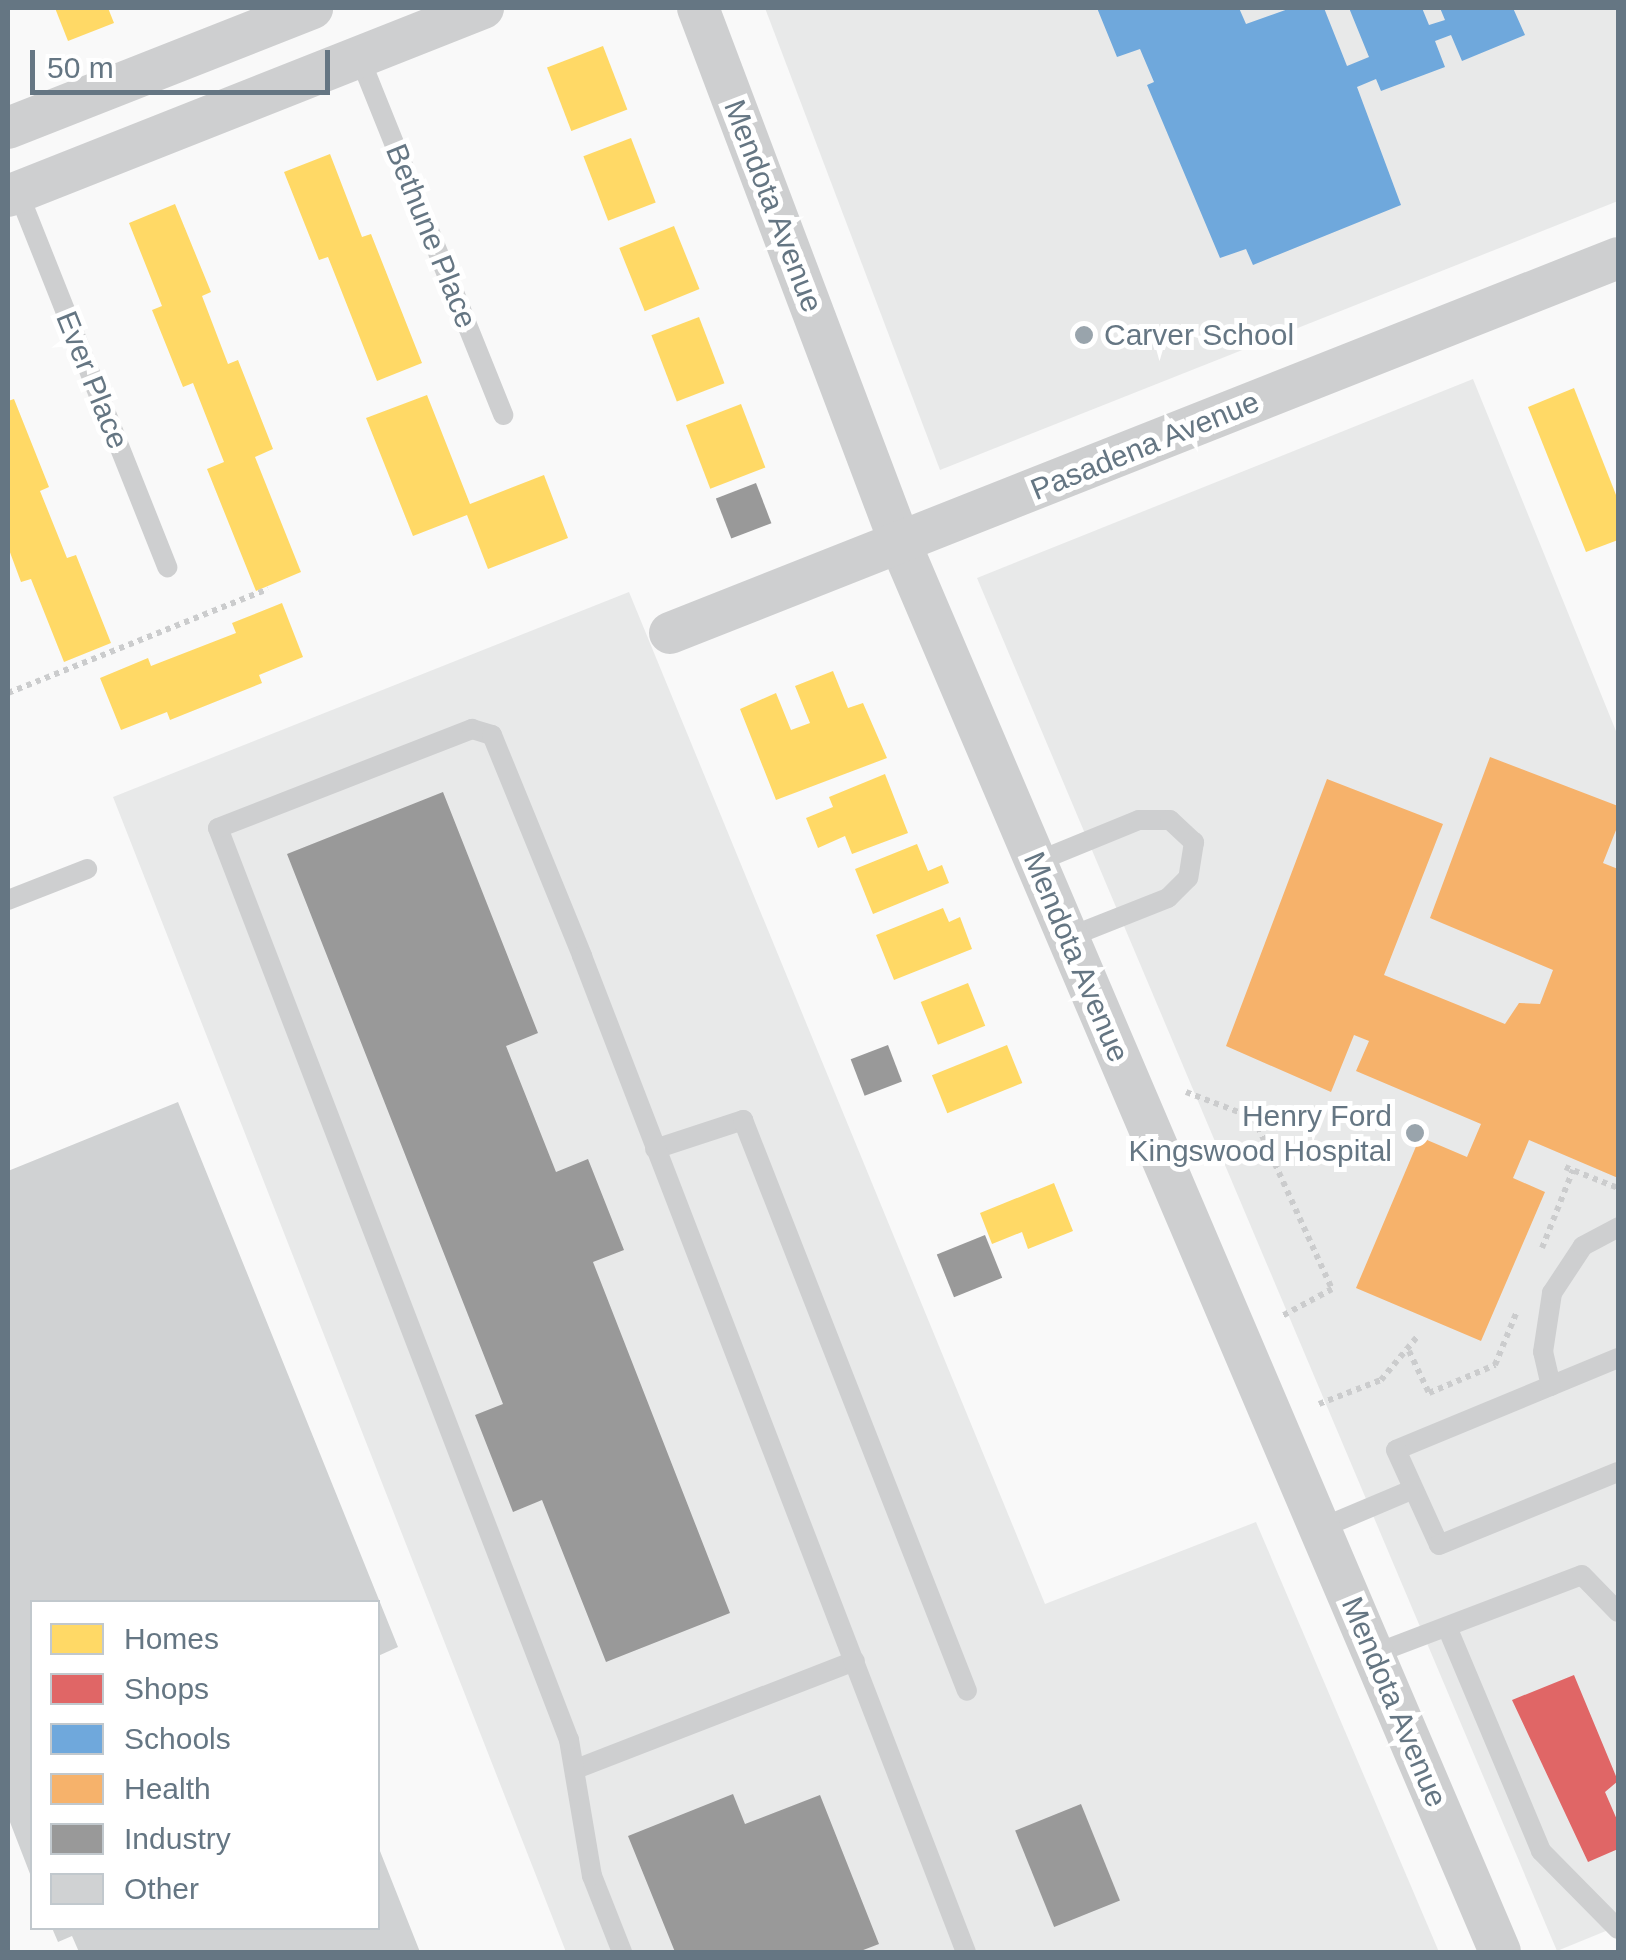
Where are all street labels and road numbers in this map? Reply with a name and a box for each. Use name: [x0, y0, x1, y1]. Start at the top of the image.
street label: Mendota Avenue: [716, 94, 830, 318]
street label: Bethune Place: [378, 139, 484, 333]
street label: Ever Place: [48, 306, 136, 454]
street label: Pasadena Avenue: [1025, 383, 1265, 509]
street label: Mendota Avenue: [1015, 846, 1137, 1068]
street label: Mendota Avenue: [1333, 1591, 1455, 1813]

